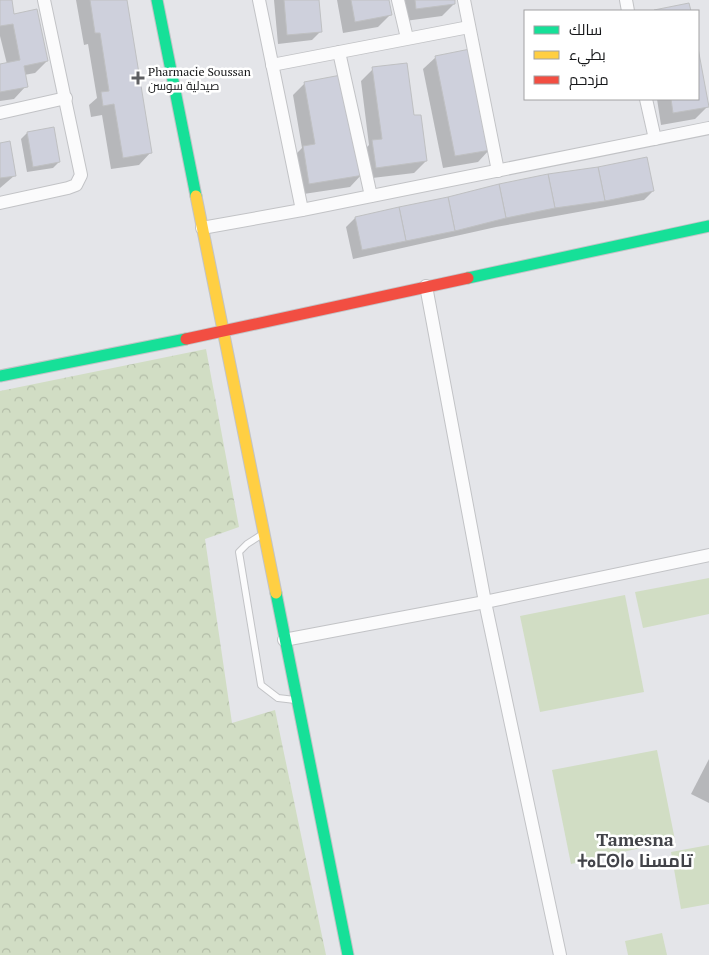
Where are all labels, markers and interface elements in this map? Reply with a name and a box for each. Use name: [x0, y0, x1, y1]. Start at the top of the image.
legend: [524, 10, 699, 100]
text: سالك: [569, 19, 602, 39]
text: بطيء: [569, 44, 606, 67]
place label: Pharmacie Soussan صيدلية سوسن: [148, 64, 251, 93]
text: مزدحم: [569, 69, 609, 90]
marker: Pharmacie Soussan صيدلية سوسن: [132, 72, 144, 84]
district label: Tamesna ⵜⴰⵎⵙⵏⴰ تامسنا: [577, 827, 693, 872]

